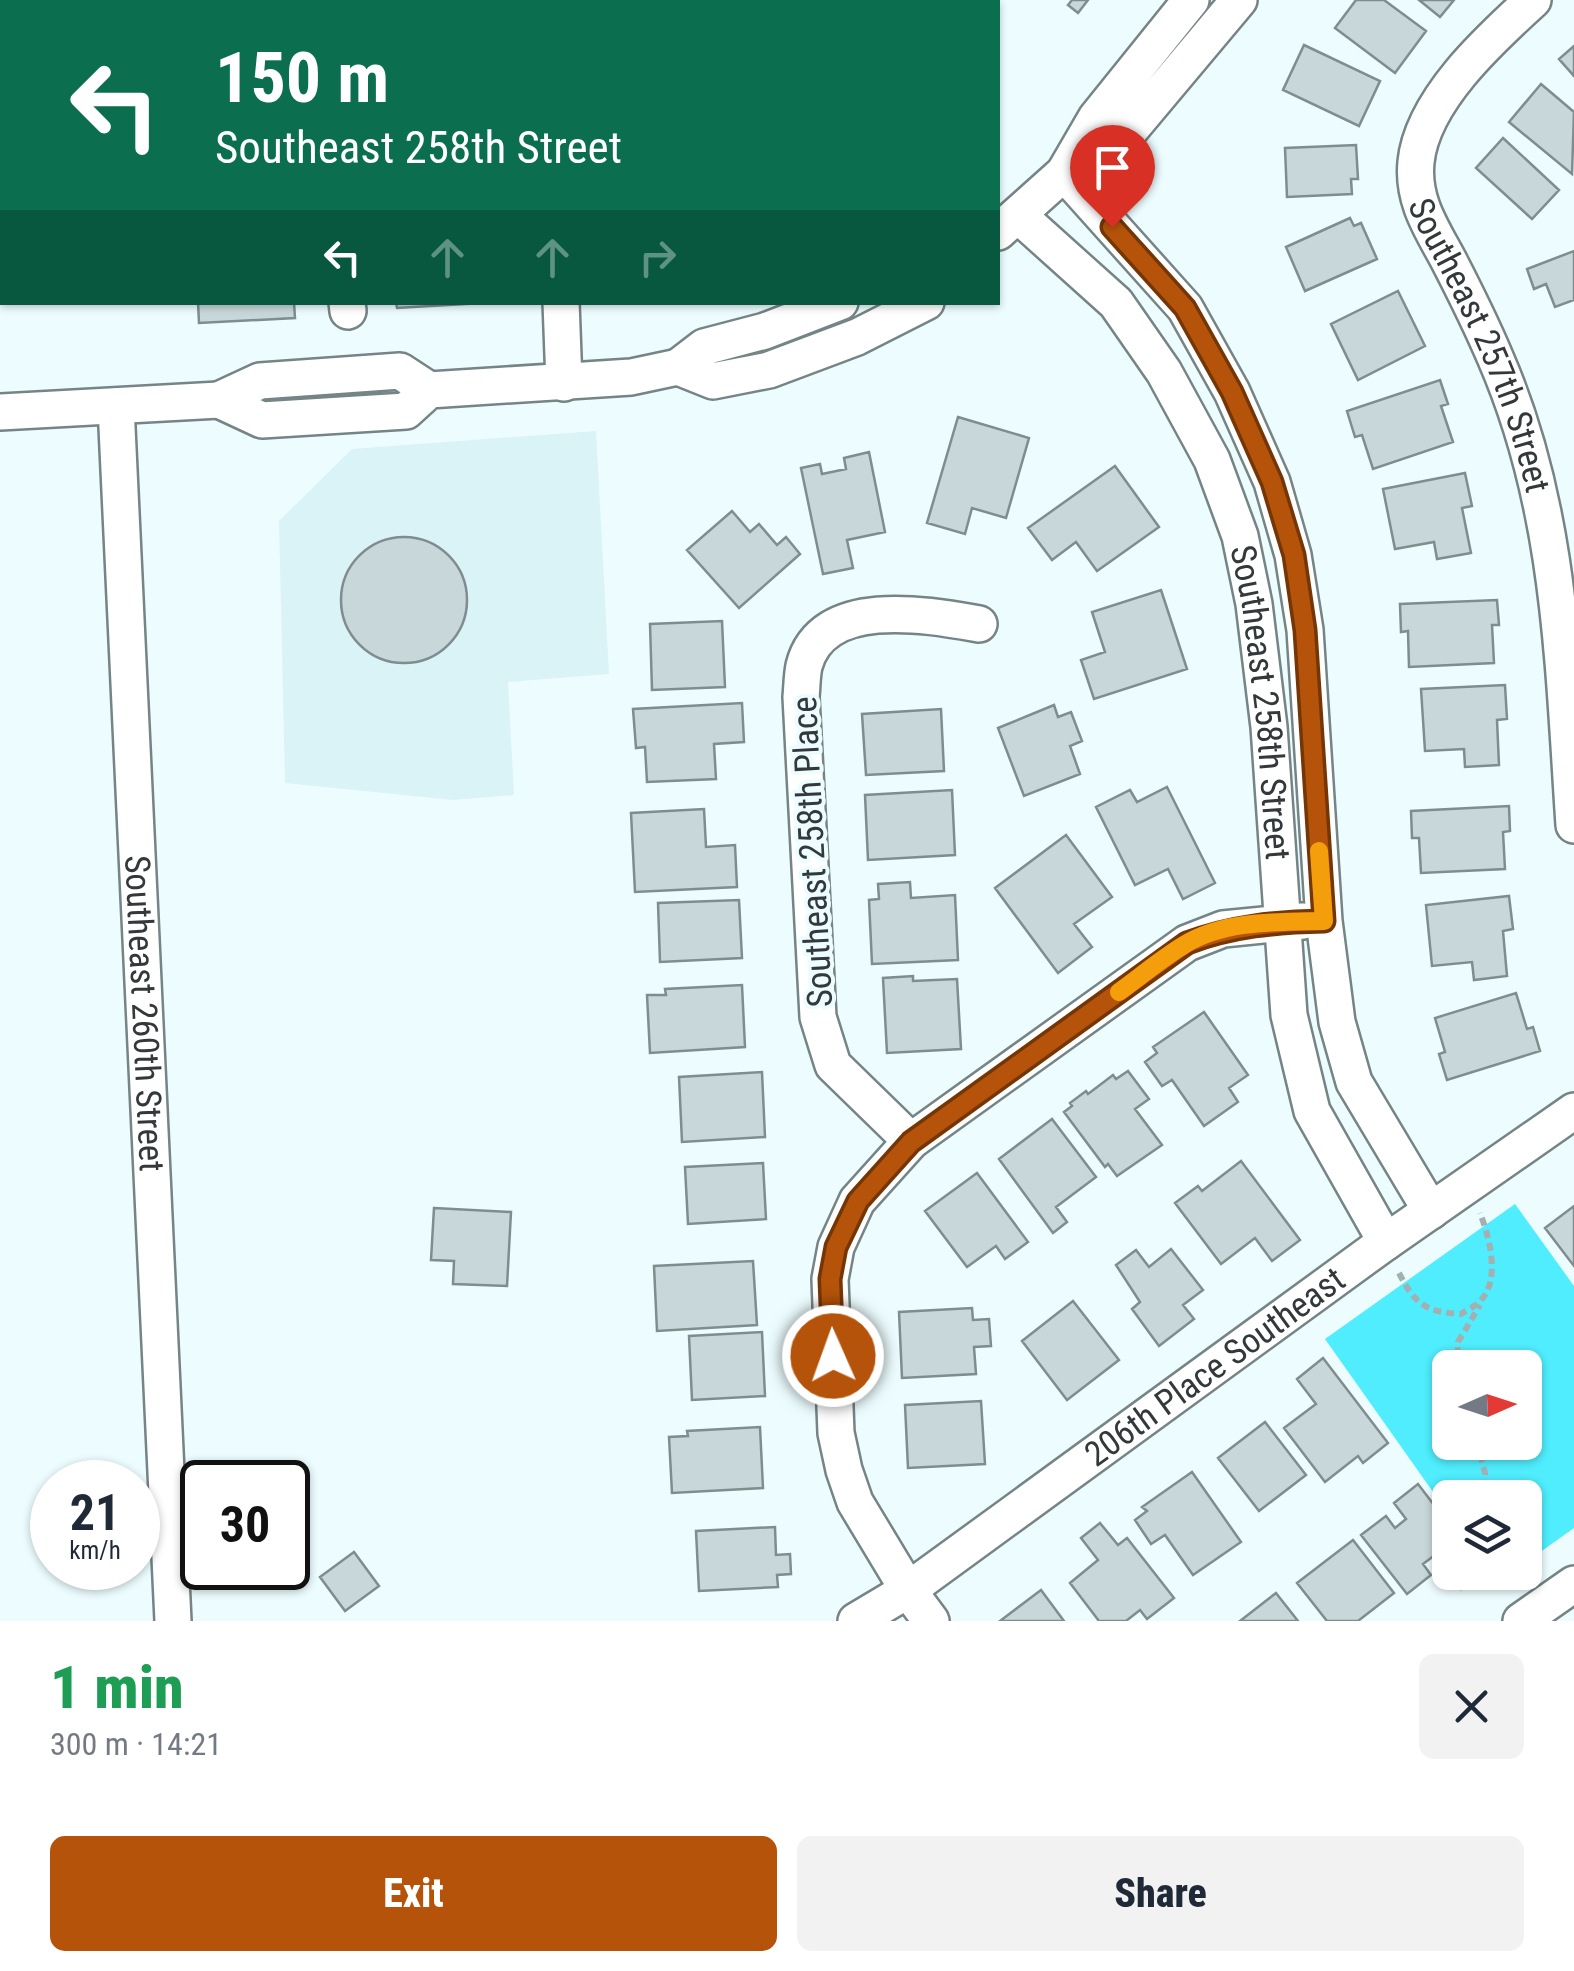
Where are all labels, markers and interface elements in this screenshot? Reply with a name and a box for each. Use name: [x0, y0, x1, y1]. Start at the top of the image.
text: 150 m: [215, 37, 389, 119]
icon: left: [50, 40, 180, 170]
text: Southeast 258th Street: [215, 121, 622, 174]
pin: [1070, 125, 1155, 228]
icon: arrive: [1085, 140, 1140, 195]
street label: Southeast 257th Street: [1399, 193, 1558, 496]
icon: left: [315, 230, 370, 285]
icon: ahead: [420, 230, 475, 285]
icon: ahead: [525, 230, 580, 285]
icon: right: [630, 230, 685, 285]
street label: Southeast 258th Street: [1221, 541, 1298, 861]
street label: Southeast 258th Place: [784, 695, 841, 1008]
street label: Southeast 260th Street: [116, 854, 172, 1172]
street label: 206th Place Southeast: [1077, 1259, 1353, 1475]
position arrow: [781, 1304, 885, 1408]
north arrow: [1432, 1350, 1542, 1460]
map controls: [1432, 1350, 1542, 1590]
speed limit sign: 30: [180, 1460, 310, 1590]
button: layers: [1432, 1480, 1542, 1590]
text: 21: [70, 1484, 120, 1542]
text: km/h: [69, 1536, 121, 1565]
text: 1 min: [50, 1652, 184, 1723]
button: close: [1419, 1654, 1524, 1759]
text: 300 m · 14:21: [50, 1725, 222, 1763]
button: Exit: [50, 1836, 777, 1951]
button: Share: [797, 1836, 1524, 1951]

